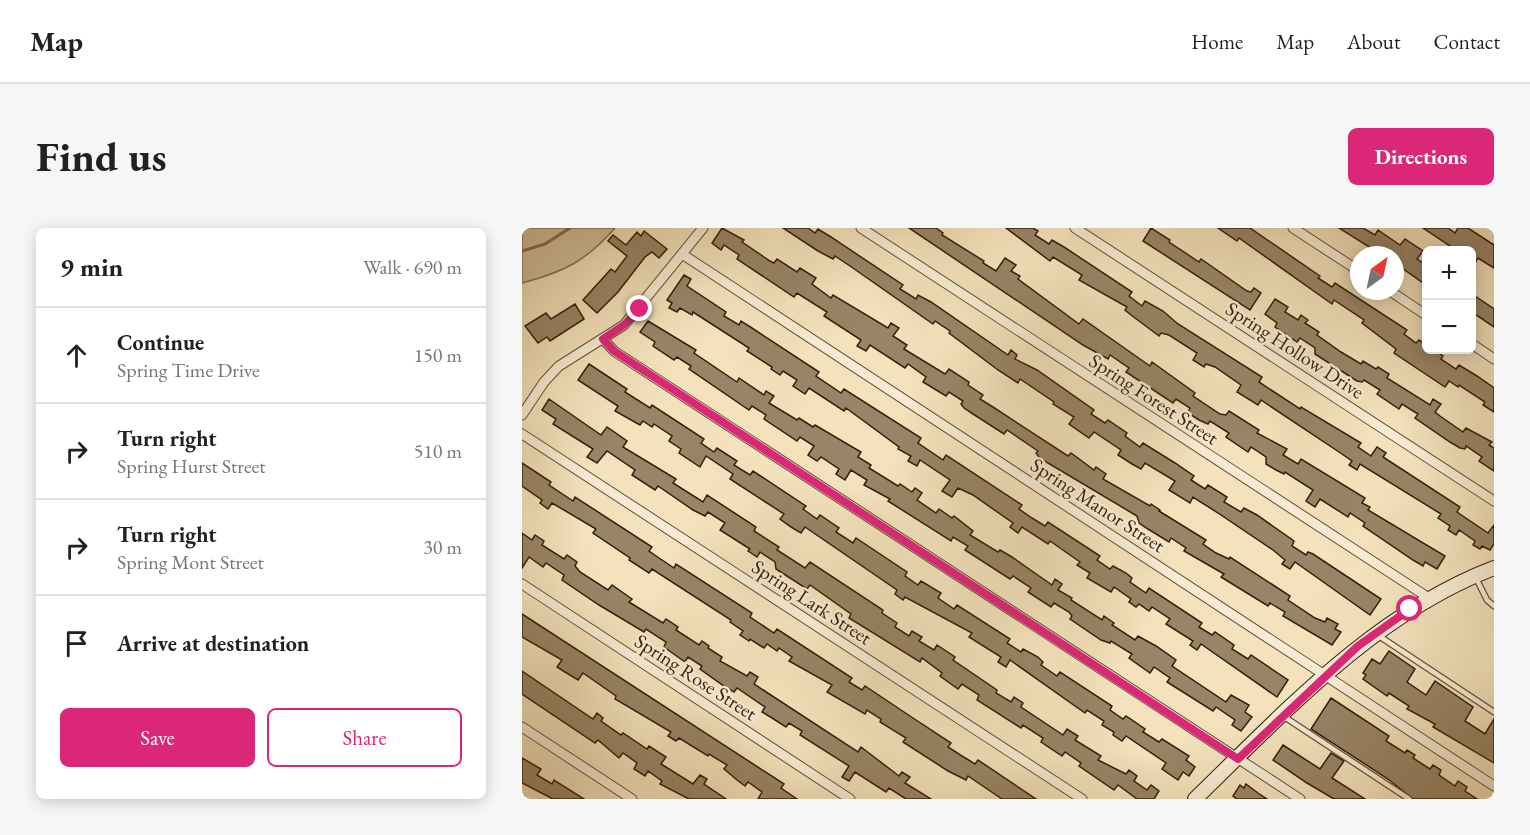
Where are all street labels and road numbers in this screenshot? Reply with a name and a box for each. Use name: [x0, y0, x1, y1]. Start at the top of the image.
street label: Spring Hollow Drive: [1221, 296, 1369, 405]
street label: Spring Forest Street: [1084, 347, 1224, 451]
street label: Spring Manor Street: [1026, 452, 1171, 559]
street label: Spring Lark Street: [747, 553, 878, 651]
street label: Spring Rose Street: [630, 628, 763, 727]

